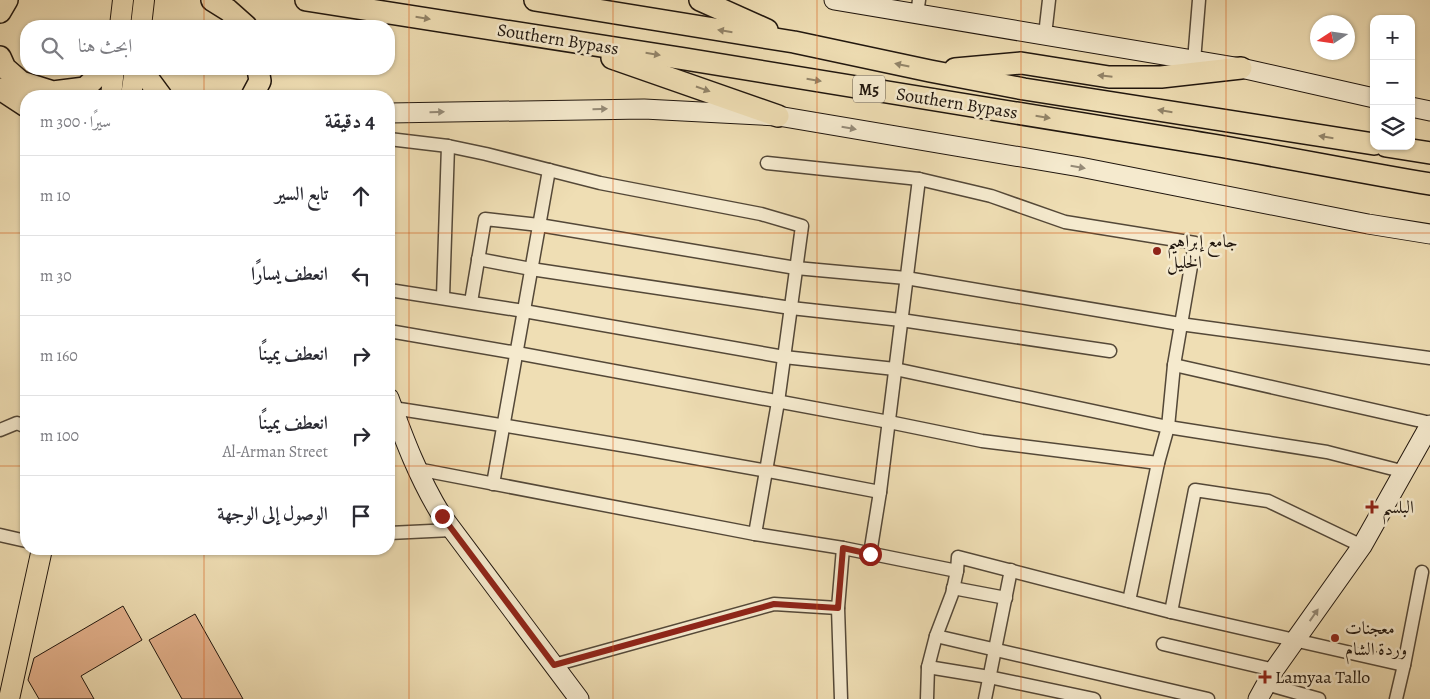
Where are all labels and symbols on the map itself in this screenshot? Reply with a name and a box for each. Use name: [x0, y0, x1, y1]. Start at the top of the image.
one-way arrow: [416, 15, 432, 23]
north arrow: [1310, 15, 1355, 60]
street label: Southern Bypass: [495, 18, 621, 60]
one-way arrow: [717, 27, 733, 35]
one-way arrow: [645, 51, 661, 59]
one-way arrow: [894, 61, 909, 69]
one-way arrow: [1097, 72, 1113, 80]
road number: M5: [853, 76, 885, 102]
one-way arrow: [806, 77, 822, 85]
street label: Southern Bypass: [894, 82, 1020, 124]
one-way arrow: [696, 86, 711, 94]
one-way arrow: [592, 105, 608, 113]
one-way arrow: [1157, 107, 1173, 115]
one-way arrow: [430, 108, 446, 116]
one-way arrow: [1035, 114, 1051, 122]
one-way arrow: [841, 124, 857, 132]
one-way arrow: [1317, 132, 1333, 140]
one-way arrow: [1070, 163, 1086, 171]
place label: جامع إبراهيم الخليل: [1167, 229, 1238, 275]
marker: جامع إبراهيم الخليل: [1151, 245, 1163, 257]
place label: البلسم: [1382, 495, 1414, 525]
marker: البلسم: [1366, 501, 1378, 513]
route end: [431, 505, 454, 528]
route start: [859, 543, 882, 566]
one-way arrow: [1308, 609, 1319, 622]
place label: معجنات وردة الشام: [1345, 616, 1407, 665]
marker: معجنات وردة الشام: [1329, 632, 1341, 644]
place label: Lamyaa Tallo: [1275, 665, 1370, 689]
marker: Lamyaa Tallo: [1259, 671, 1271, 683]

